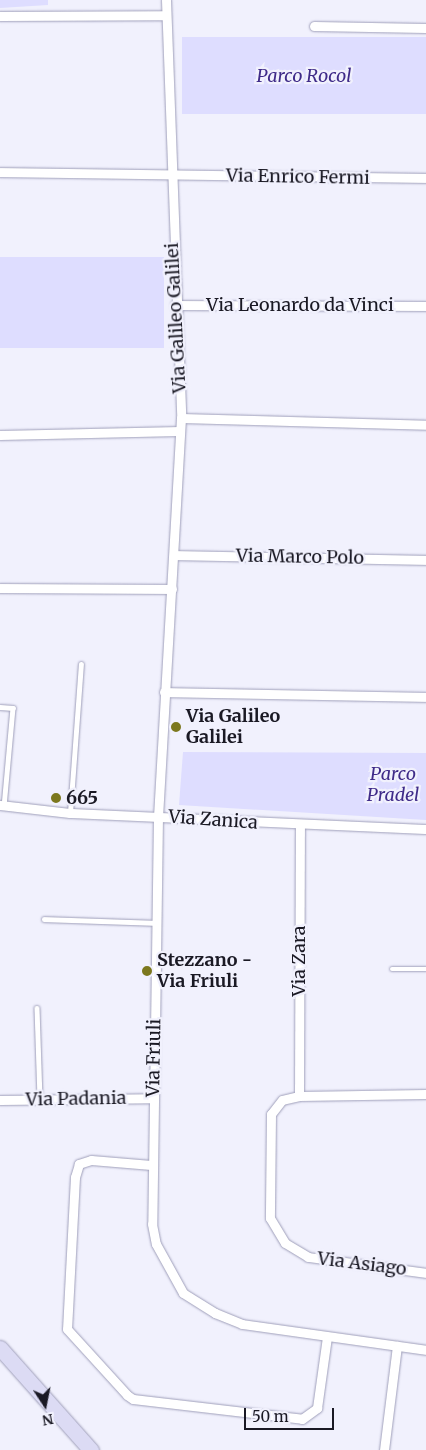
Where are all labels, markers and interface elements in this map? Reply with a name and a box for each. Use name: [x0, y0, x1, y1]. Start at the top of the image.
park label: Parco Rocol: [256, 65, 352, 87]
street label: Via Enrico Fermi: [226, 165, 370, 189]
street label: Via Galileo Galilei: [161, 242, 191, 394]
street label: Via Leonardo da Vinci: [206, 294, 394, 316]
street label: Via Marco Polo: [236, 545, 364, 569]
place label: Via Galileo Galilei: [186, 706, 280, 749]
marker: Via Galileo Galilei: [170, 721, 182, 733]
park label: Parco Pradel: [367, 764, 419, 806]
place label: 665: [66, 787, 98, 809]
marker: 665: [50, 792, 62, 804]
street label: Via Zanica: [168, 806, 258, 834]
street label: Via Zara: [288, 926, 310, 996]
place label: Stezzano - Via Friuli: [157, 950, 252, 992]
marker: Stezzano - Via Friuli: [141, 965, 153, 977]
street label: Via Friuli: [143, 1019, 165, 1097]
street label: Via Padania: [25, 1087, 127, 1111]
street label: Via Asiago: [316, 1248, 408, 1280]
north arrow: [20, 1380, 70, 1430]
scale bar: [246, 1398, 336, 1430]
text: 50 m: [252, 1407, 289, 1426]
text: N: [41, 1410, 55, 1430]

